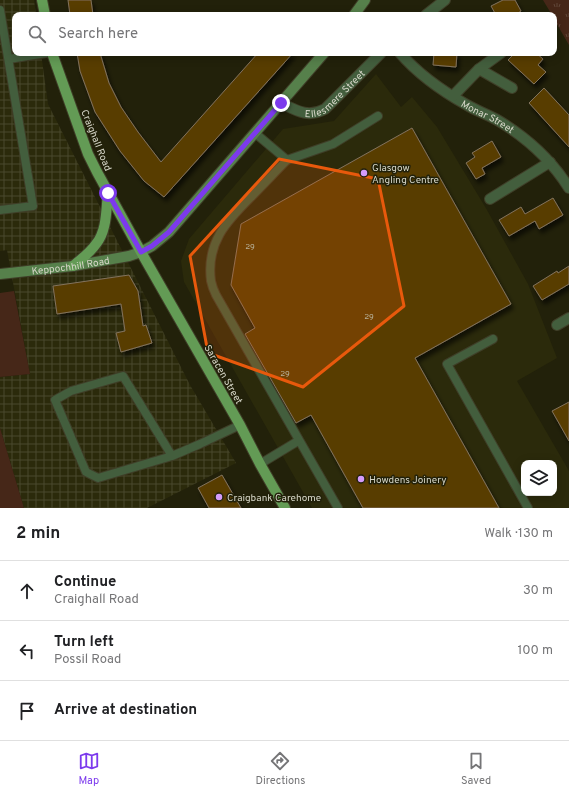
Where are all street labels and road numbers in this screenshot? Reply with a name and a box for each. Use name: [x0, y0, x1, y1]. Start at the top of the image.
street label: Ellesmere Street: [304, 68, 369, 121]
street label: Monar Street: [458, 98, 516, 137]
street label: Craighall Road: [77, 108, 114, 173]
street label: Keppochhill Road: [31, 255, 111, 279]
street label: Saracen Street: [200, 343, 245, 407]

